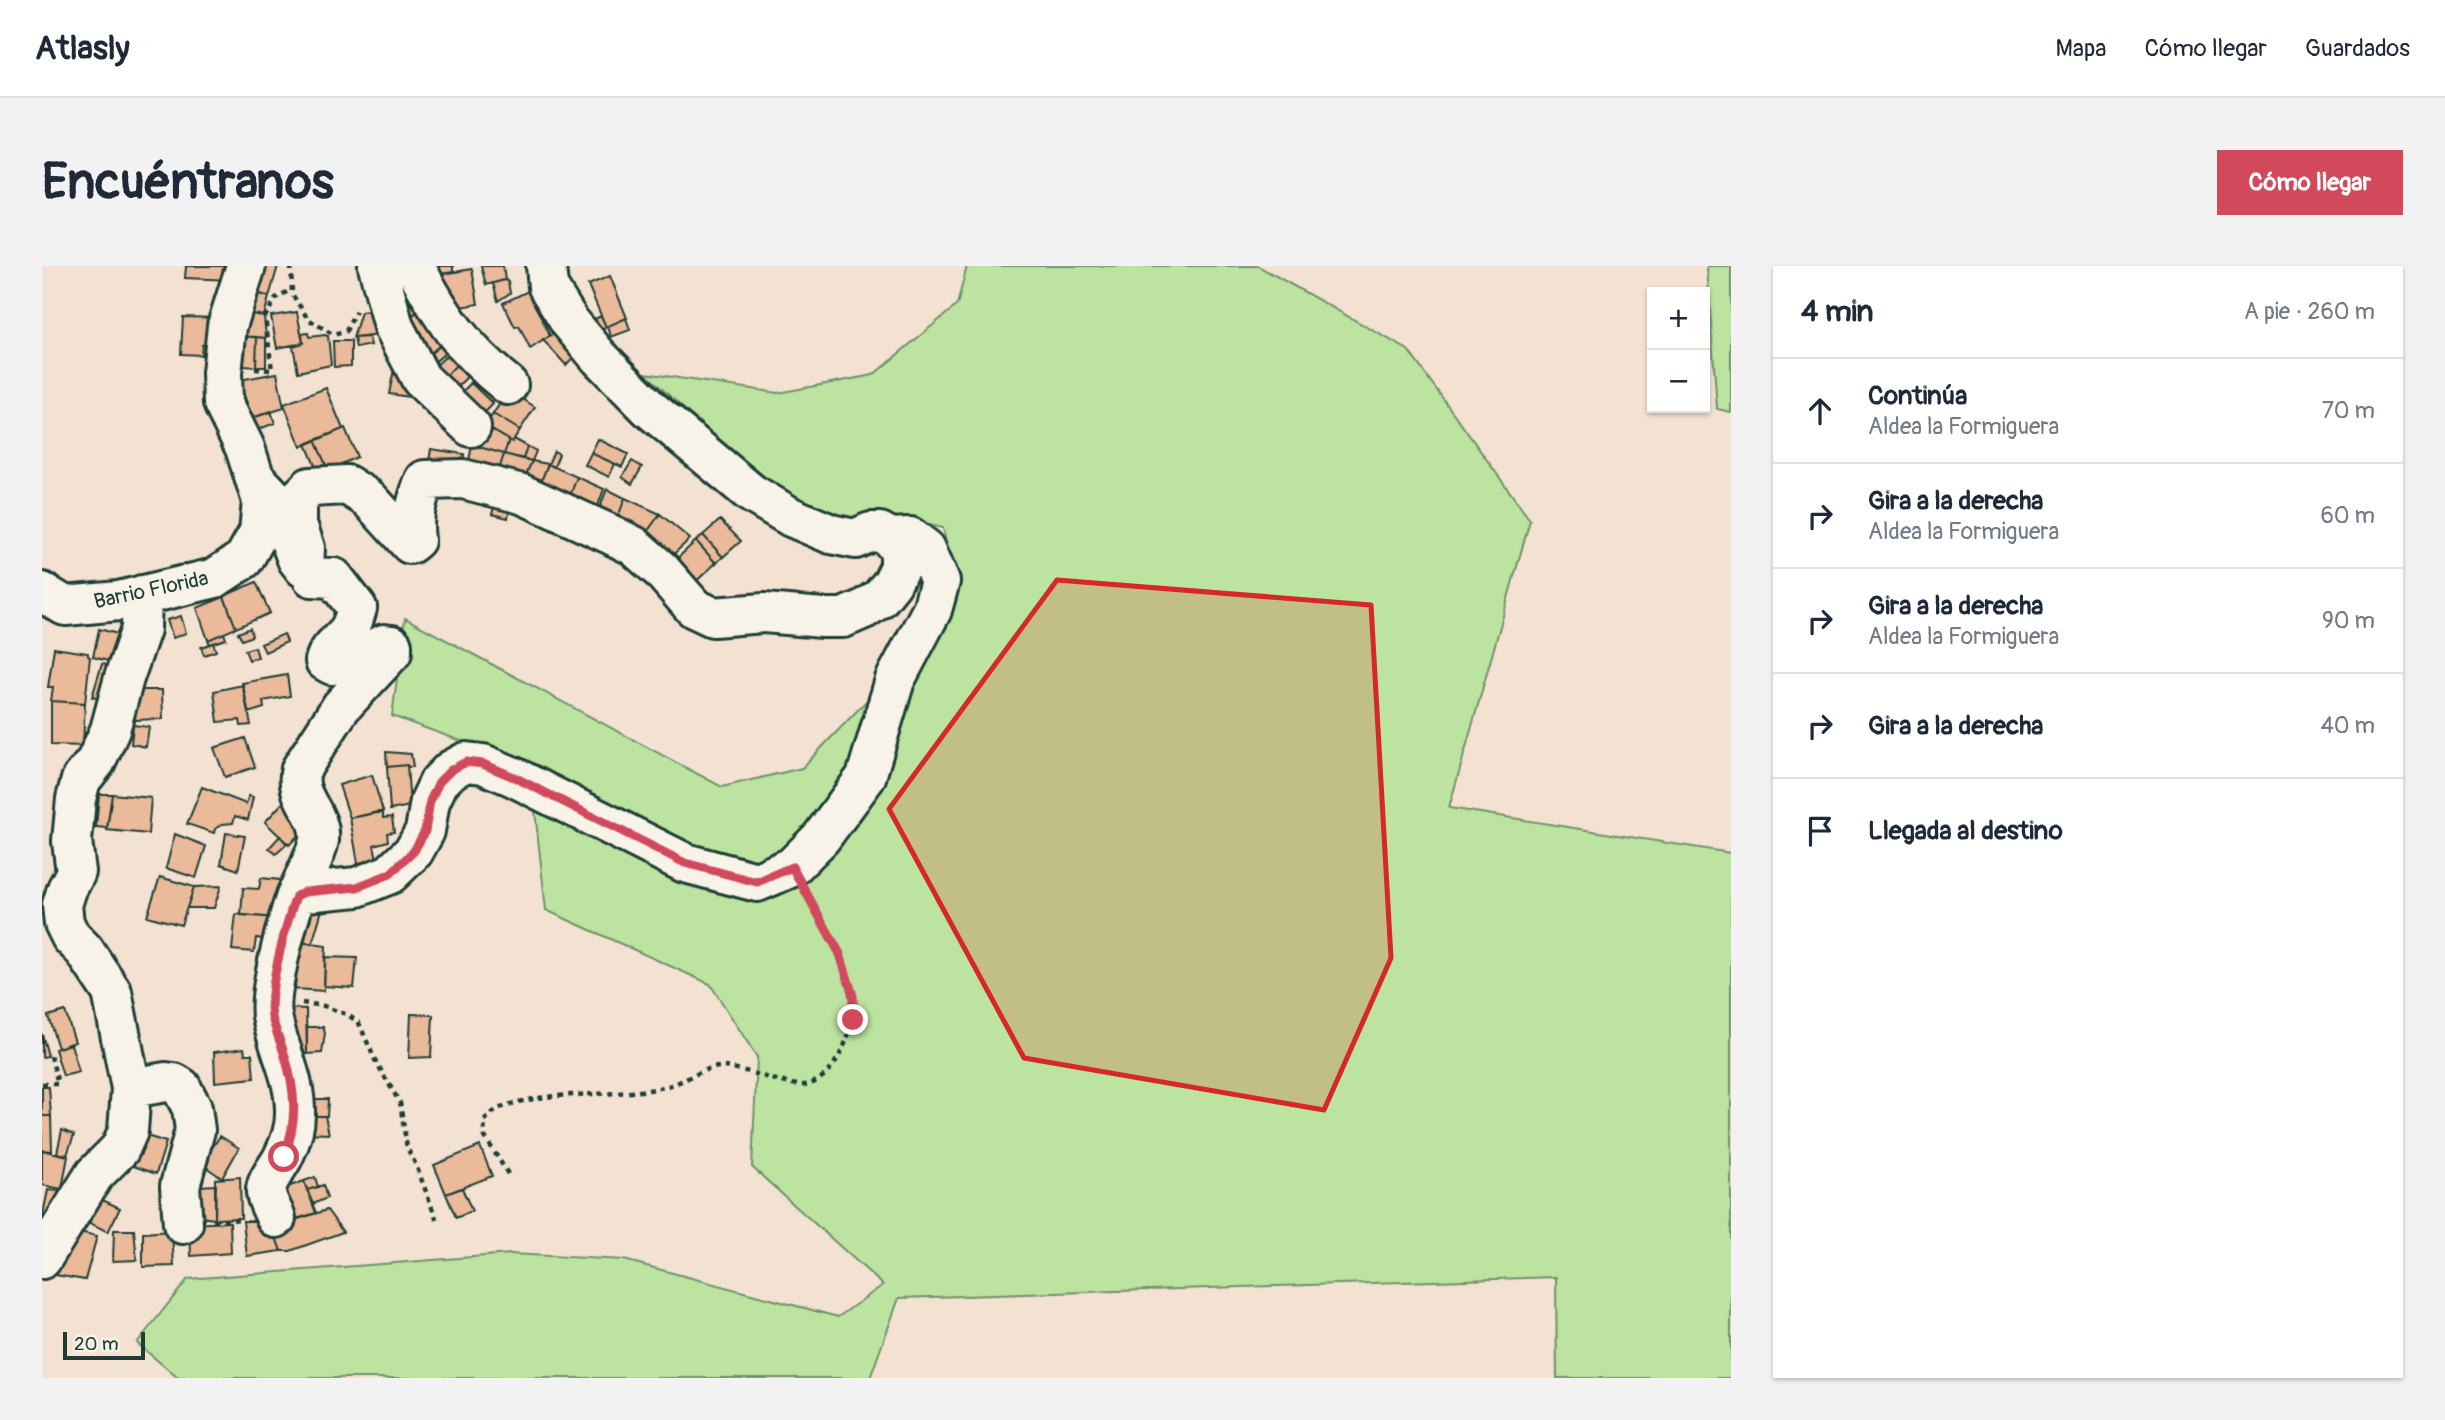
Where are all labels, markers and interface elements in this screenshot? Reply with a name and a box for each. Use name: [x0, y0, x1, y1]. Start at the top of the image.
text: Atlasly: [35, 28, 130, 69]
text: Mapa: [2056, 34, 2107, 63]
text: Cómo llegar: [2145, 34, 2267, 63]
text: Guardados: [2305, 34, 2410, 63]
button: Cómo llegar: [2217, 150, 2403, 215]
text: Encuéntranos: [42, 152, 334, 213]
map controls: [1647, 287, 1710, 413]
button: +: [1647, 287, 1710, 350]
text: 4 min: [1801, 293, 1874, 330]
text: A pie · 260 m: [2244, 297, 2375, 326]
button: −: [1647, 350, 1710, 413]
text: Continúa: [1868, 380, 1967, 412]
icon: ahead: [1801, 392, 1839, 430]
text: 70 m: [2322, 396, 2375, 425]
text: Aldea la Formiguera: [1868, 412, 2059, 441]
text: Gira a la derecha: [1868, 485, 2043, 517]
icon: right: [1801, 497, 1839, 535]
text: 60 m: [2320, 501, 2375, 530]
text: Aldea la Formiguera: [1868, 517, 2059, 546]
street label: Barrio Florida: [91, 565, 211, 615]
text: Gira a la derecha: [1868, 590, 2043, 622]
icon: right: [1801, 602, 1839, 640]
text: 90 m: [2322, 606, 2375, 635]
text: Aldea la Formiguera: [1868, 622, 2059, 651]
icon: right: [1801, 707, 1839, 745]
text: Gira a la derecha: [1868, 710, 2043, 742]
text: 40 m: [2321, 711, 2375, 740]
icon: arrive: [1801, 812, 1839, 850]
text: Llegada al destino: [1868, 815, 2063, 847]
route end: [837, 1004, 868, 1035]
route start: [268, 1141, 299, 1172]
scale bar: [63, 1329, 145, 1361]
text: 20 m: [74, 1332, 119, 1356]

